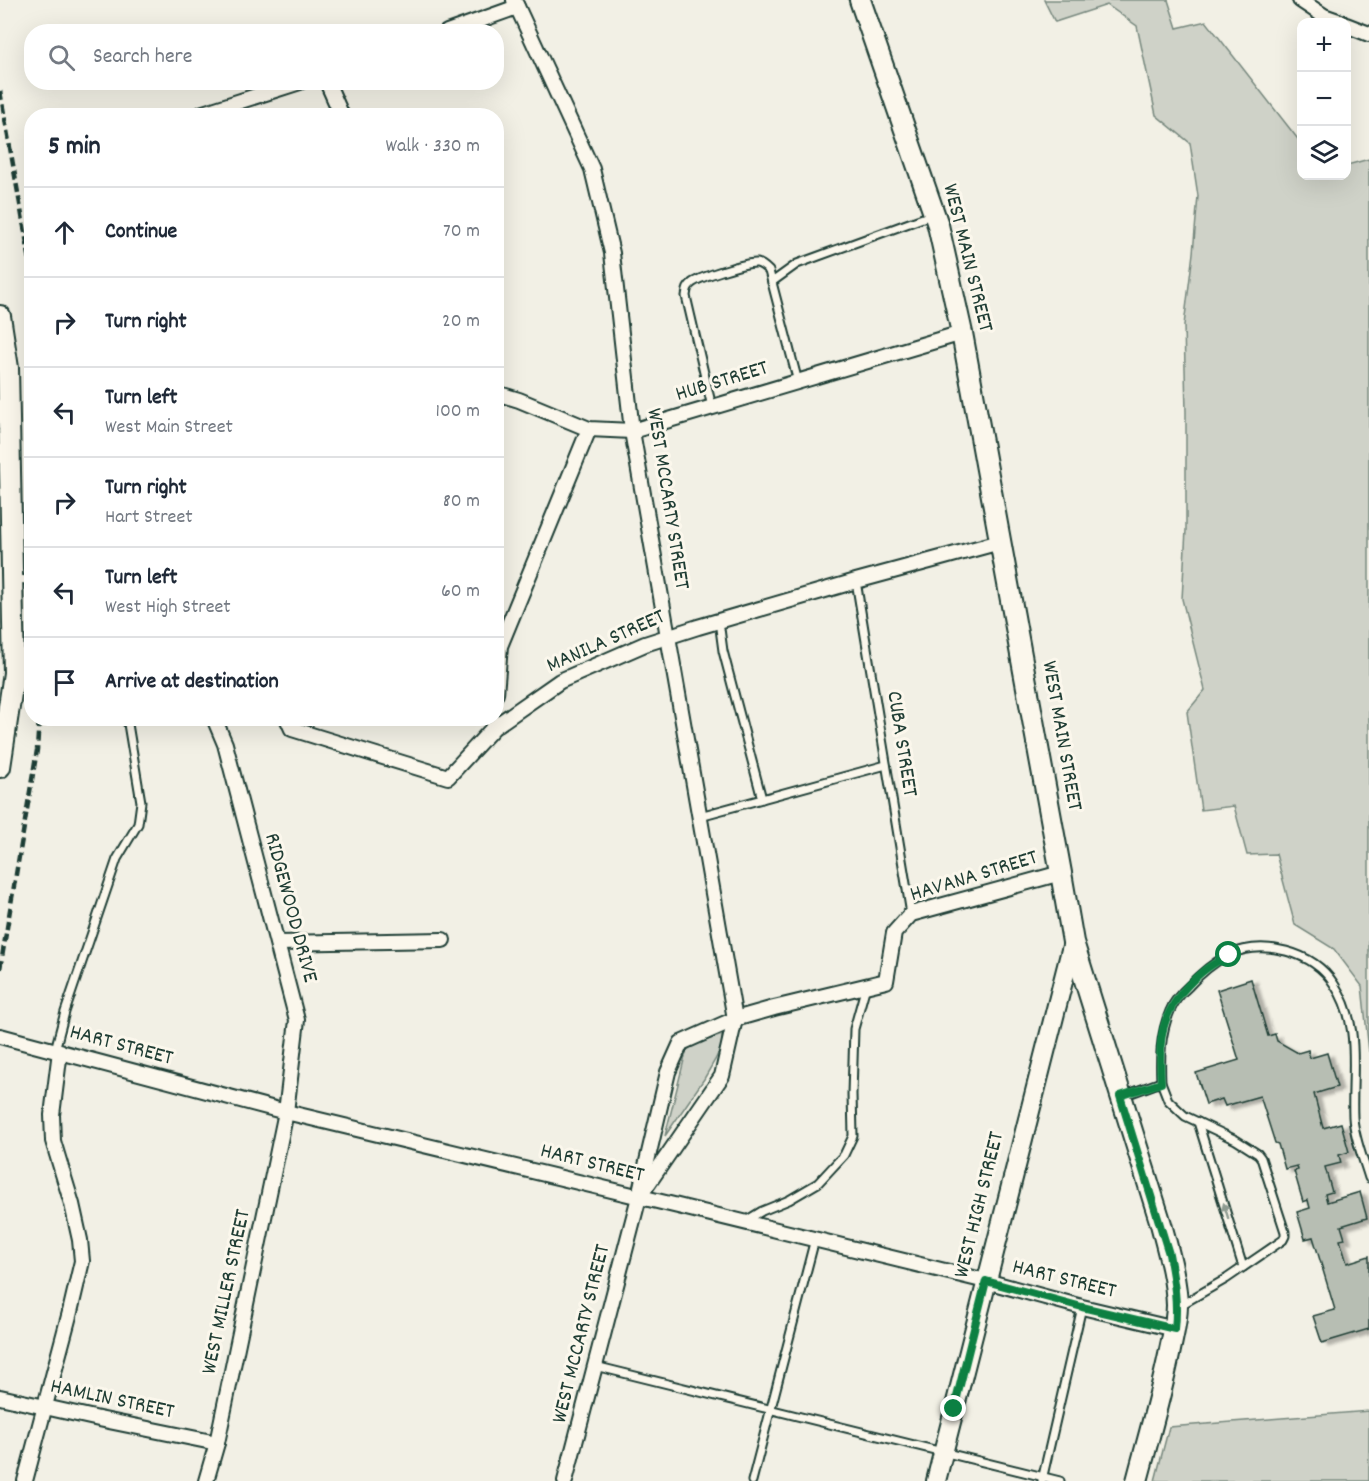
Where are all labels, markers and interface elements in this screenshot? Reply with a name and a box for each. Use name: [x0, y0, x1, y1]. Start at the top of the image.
map controls: [1297, 18, 1351, 180]
button: +: [1297, 18, 1351, 72]
search box: [24, 24, 504, 90]
icon: search: [45, 41, 78, 74]
text: Search here: [93, 42, 192, 73]
button: −: [1297, 72, 1351, 126]
button: layers: [1297, 126, 1351, 180]
text: 5 min: [48, 129, 101, 166]
text: Walk · 330 m: [385, 133, 480, 161]
street label: WEST MAIN STREET: [934, 181, 1000, 336]
icon: ahead: [48, 216, 81, 249]
text: Continue: [105, 217, 177, 248]
text: 70 m: [443, 218, 480, 246]
icon: right: [48, 306, 81, 339]
text: Turn right: [105, 307, 187, 338]
text: 20 m: [442, 308, 480, 336]
street label: HUB STREET: [672, 353, 772, 411]
text: Turn left: [105, 383, 177, 414]
icon: left: [48, 396, 81, 429]
text: 100 m: [436, 398, 480, 426]
street label: WEST MCCARTY STREET: [637, 406, 697, 592]
text: West Main Street: [105, 414, 233, 442]
text: Turn right: [105, 473, 187, 504]
icon: right: [48, 486, 81, 519]
text: 80 m: [443, 488, 480, 516]
text: Hart Street: [105, 504, 193, 532]
text: Turn left: [105, 563, 177, 594]
icon: left: [48, 576, 81, 609]
text: 60 m: [441, 578, 480, 606]
text: West High Street: [105, 594, 231, 622]
street label: MANILA STREET: [542, 602, 670, 682]
street label: WEST MAIN STREET: [1033, 659, 1089, 814]
icon: arrive: [48, 666, 81, 699]
text: Arrive at destination: [105, 667, 279, 698]
street label: CUBA STREET: [877, 689, 925, 799]
street label: RIDGEWOOD DRIVE: [255, 830, 325, 986]
street label: HAVANA STREET: [906, 843, 1042, 911]
route start: [1215, 941, 1241, 967]
street label: HART STREET: [66, 1017, 176, 1075]
street label: WEST HIGH STREET: [947, 1128, 1013, 1281]
street label: HART STREET: [537, 1136, 647, 1192]
one-way arrow: [1221, 1202, 1230, 1220]
street label: WEST MILLER STREET: [194, 1207, 260, 1377]
street label: WEST MCCARTY STREET: [545, 1241, 619, 1427]
street label: HART STREET: [1009, 1252, 1119, 1308]
street label: HAMLIN STREET: [47, 1372, 177, 1428]
route end: [940, 1395, 966, 1421]

